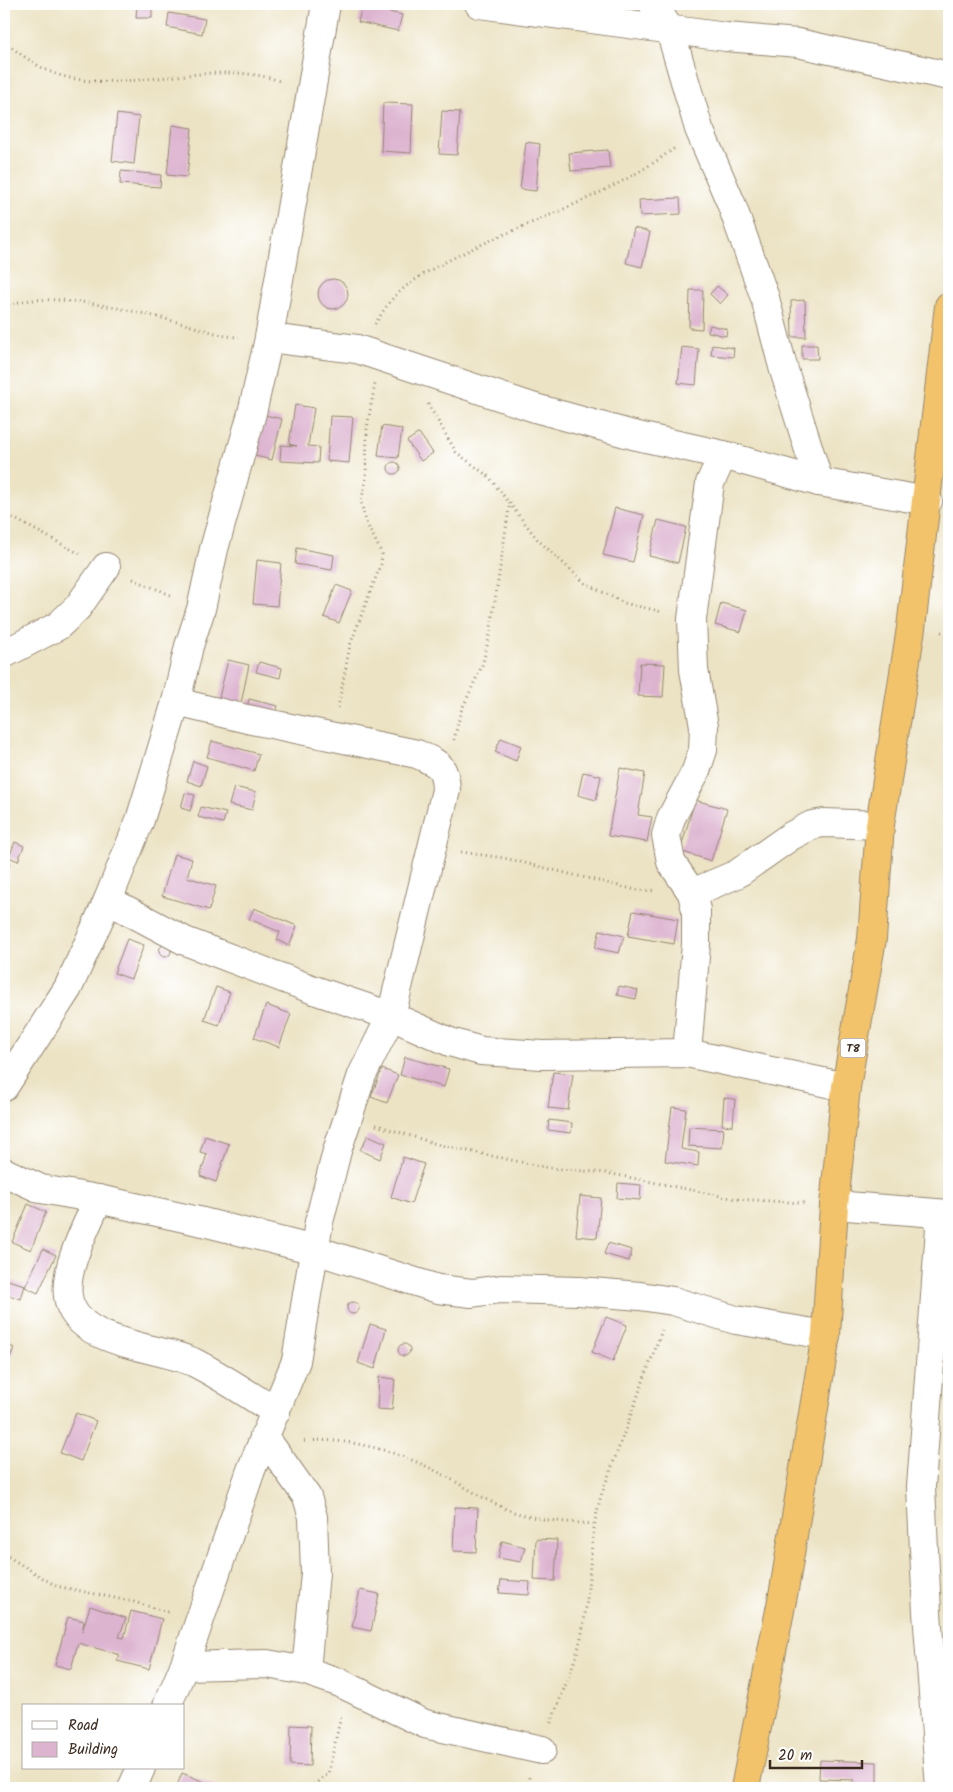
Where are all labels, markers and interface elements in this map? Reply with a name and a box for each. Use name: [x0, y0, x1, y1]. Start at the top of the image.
road number: T8: [840, 1038, 866, 1058]
legend: [22, 1704, 185, 1770]
text: Road: [68, 1714, 99, 1738]
scale bar: [770, 1737, 863, 1769]
text: Building: [68, 1738, 118, 1762]
text: 20 m: [778, 1744, 812, 1768]

